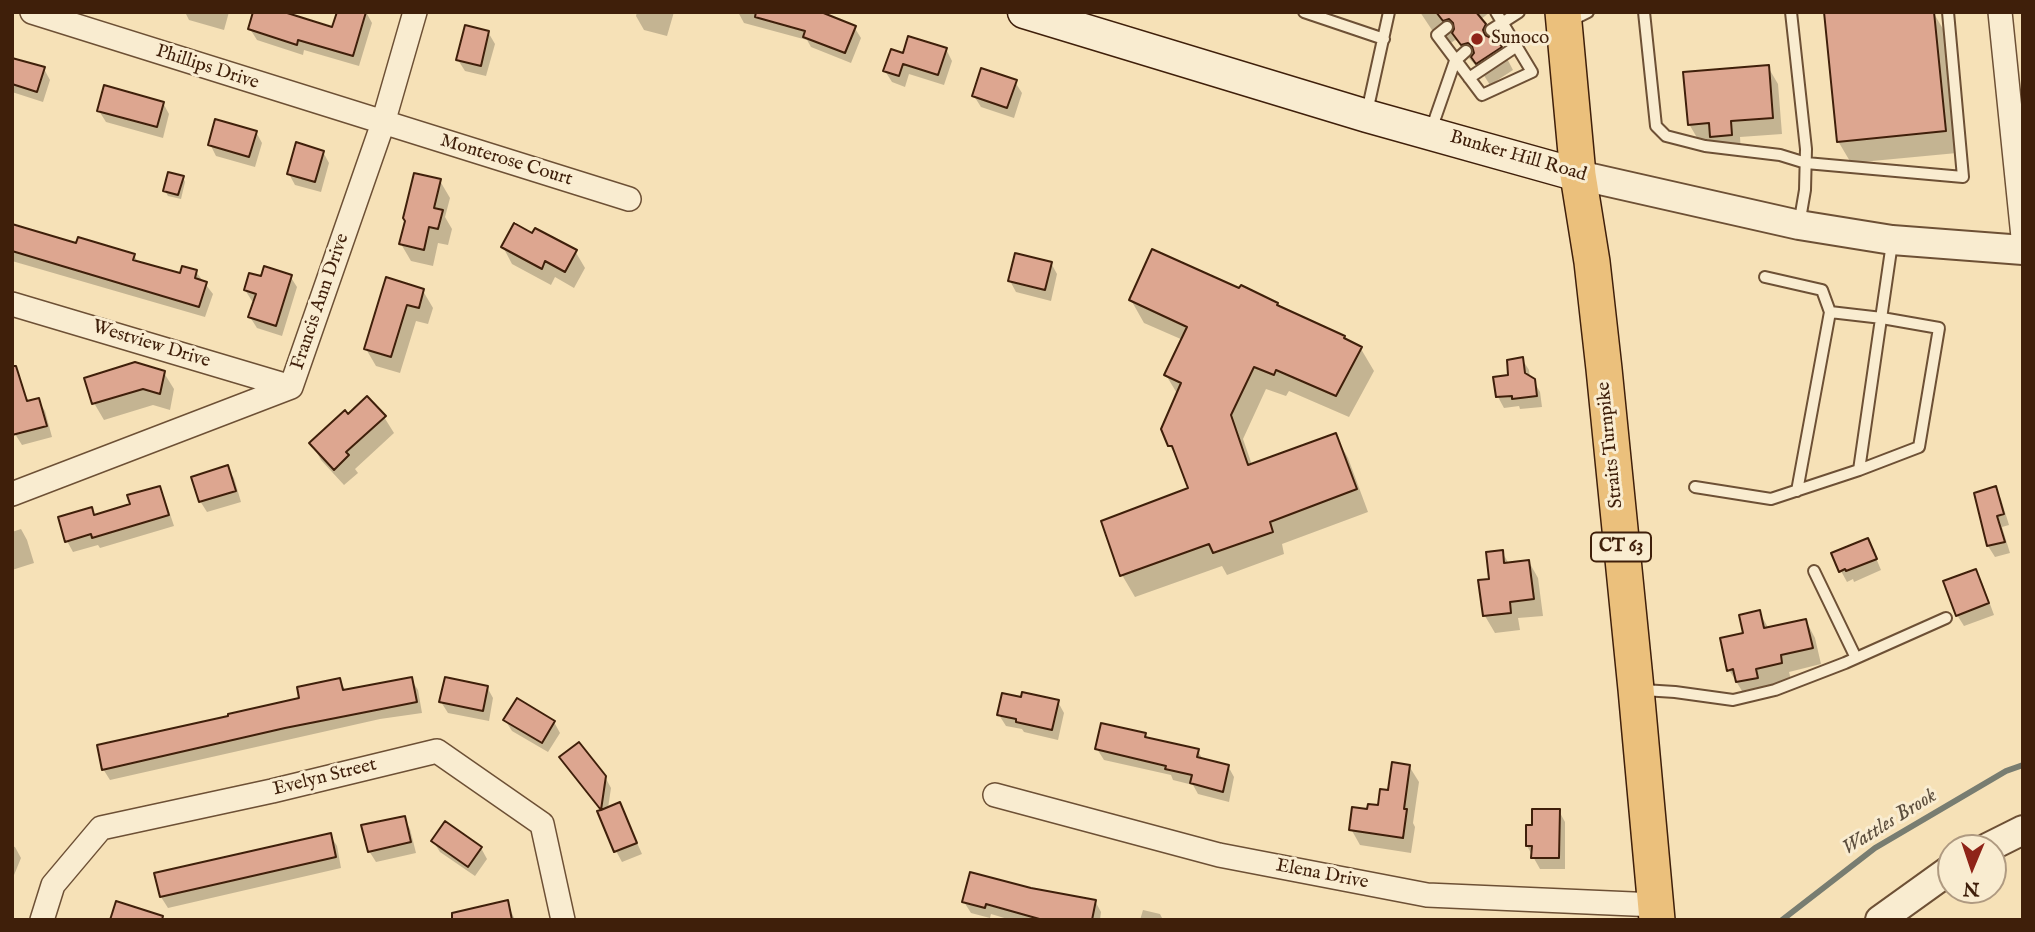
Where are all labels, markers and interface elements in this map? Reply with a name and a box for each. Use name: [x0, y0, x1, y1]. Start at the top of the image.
place label: Sunoco: [1491, 28, 1549, 50]
marker: Sunoco: [1469, 31, 1485, 47]
street label: Phillips Drive: [153, 41, 261, 95]
street label: Bunker Hill Road: [1447, 127, 1589, 187]
street label: Monterose Court: [437, 130, 575, 192]
street label: Francis Ann Drive: [287, 231, 355, 373]
street label: Westview Drive: [89, 316, 213, 374]
street label: Straits Turnpike: [1593, 381, 1629, 509]
road number: CT 63: [1591, 532, 1651, 562]
street label: Evelyn Street: [271, 754, 379, 802]
water label: Wattles Brook: [1838, 784, 1942, 862]
north arrow: [1937, 834, 2007, 904]
street label: Elena Drive: [1274, 855, 1370, 895]
text: N: [1963, 876, 1980, 900]

